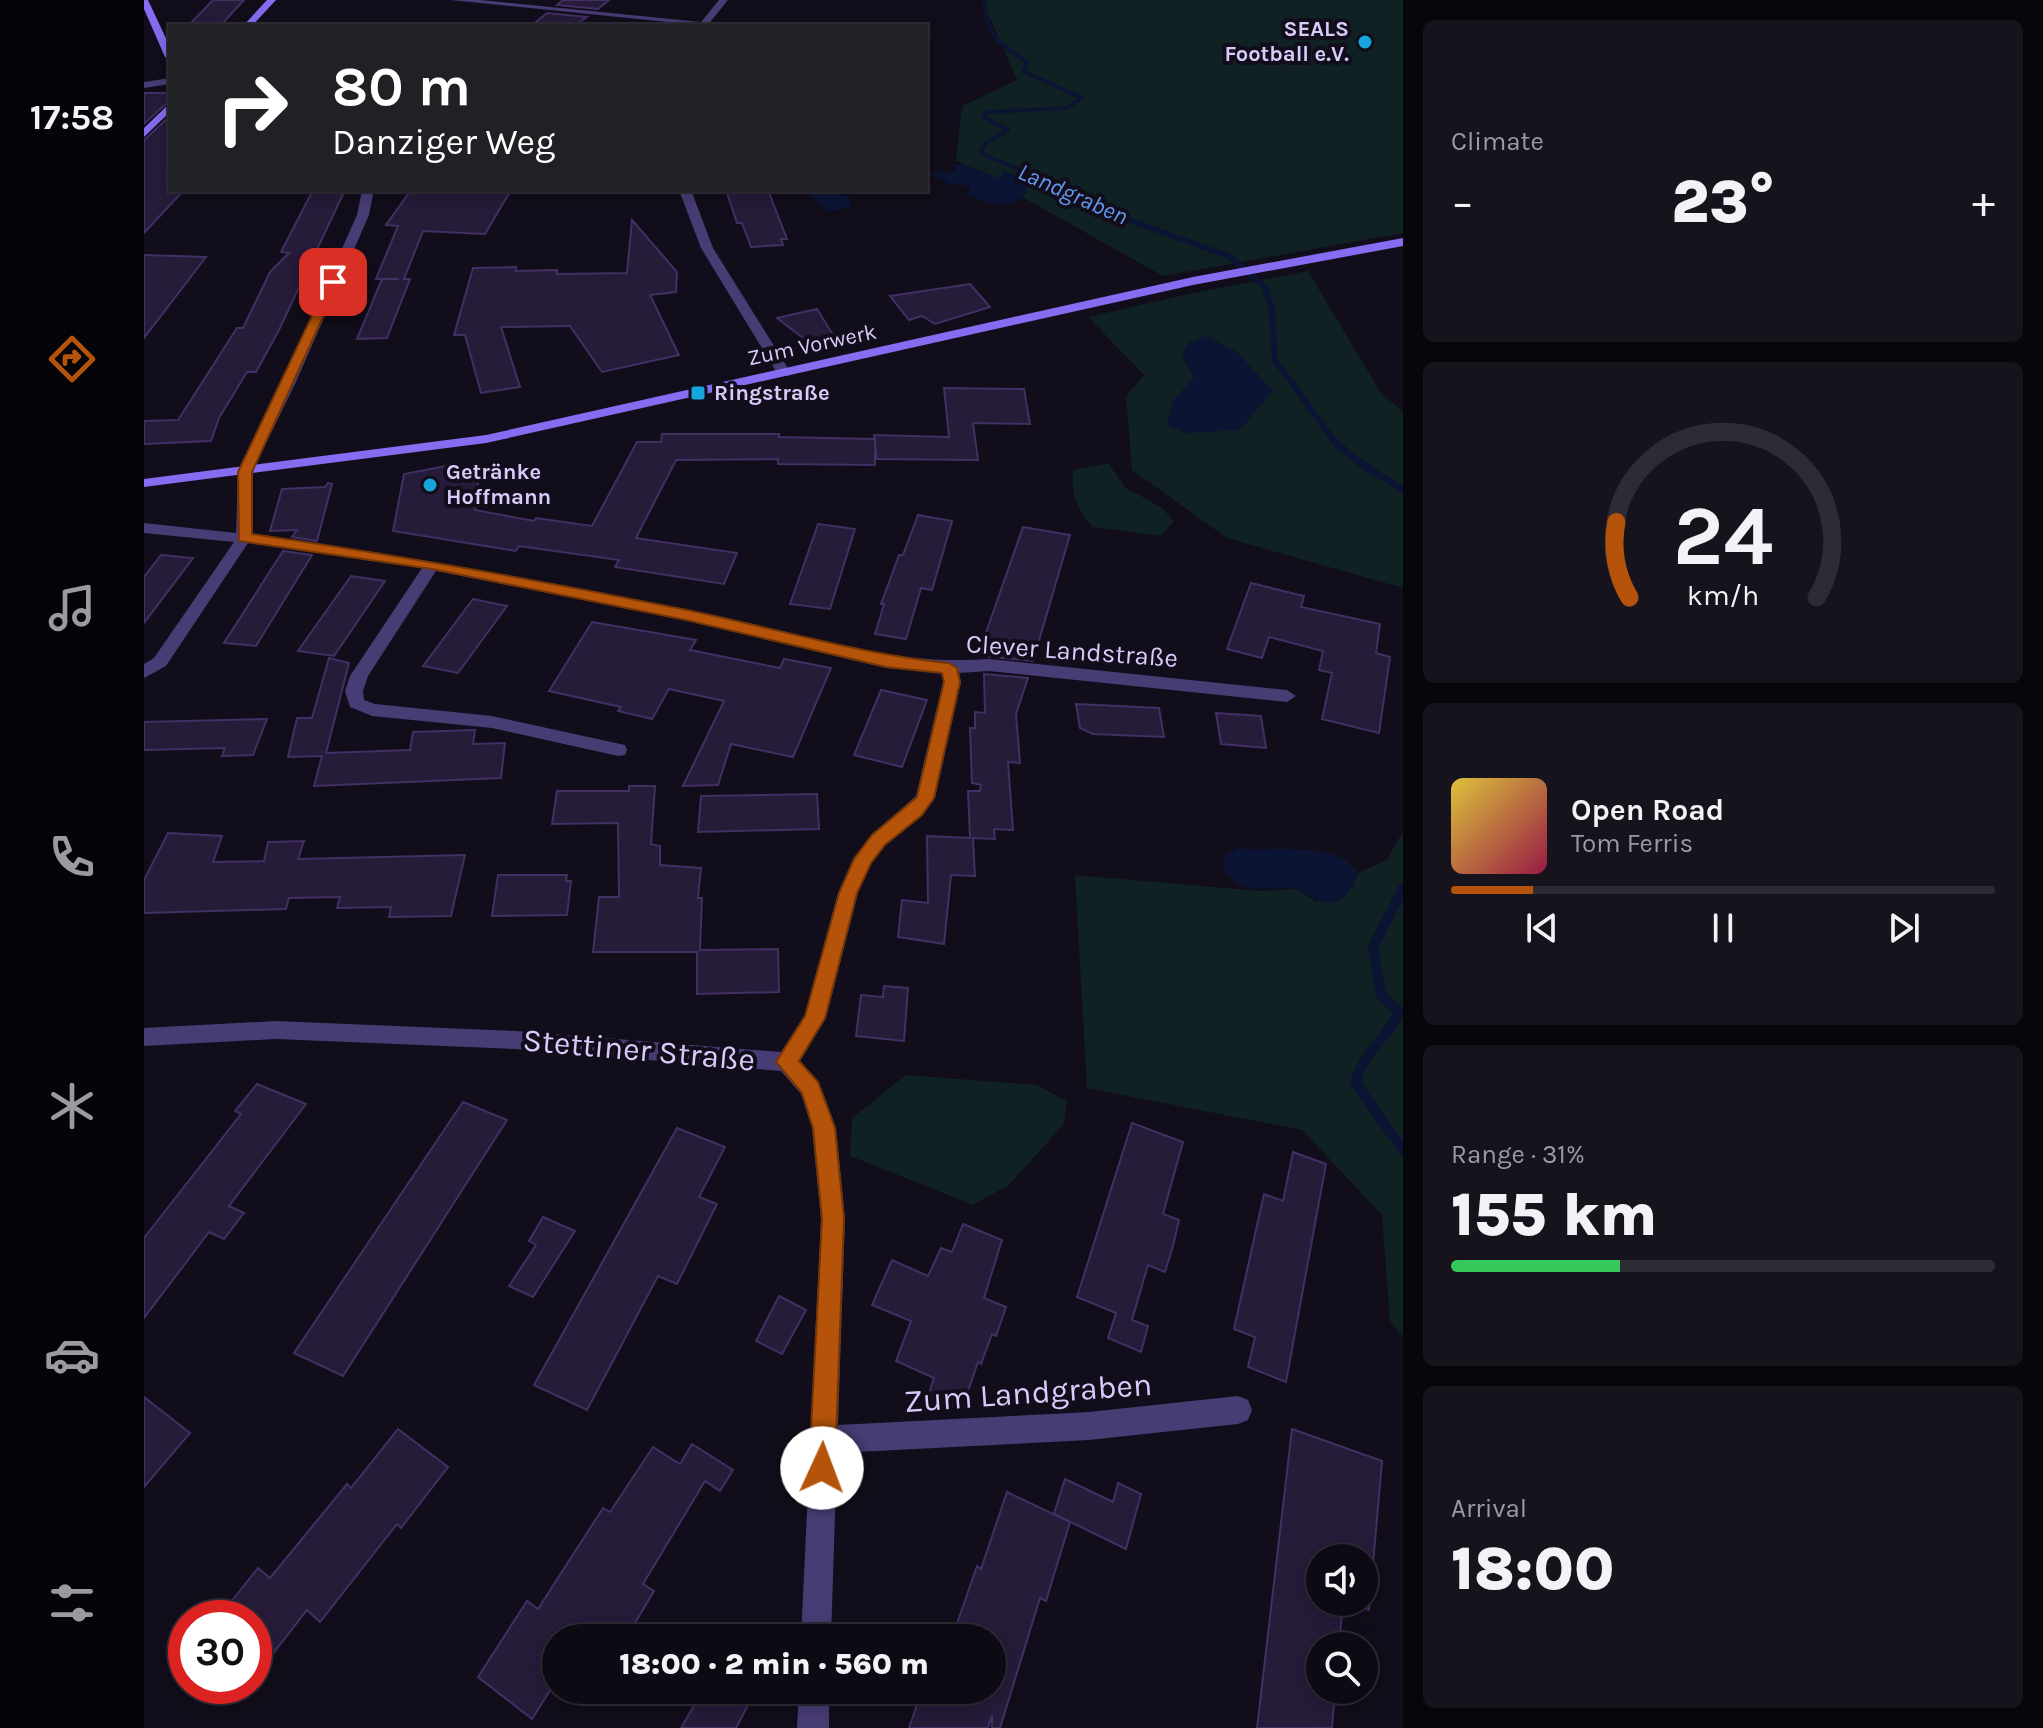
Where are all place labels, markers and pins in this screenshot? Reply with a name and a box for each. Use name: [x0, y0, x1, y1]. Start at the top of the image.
place label: SEALS Football e.V.: [1224, 16, 1349, 67]
marker: SEALS Football e.V.: [1356, 33, 1374, 51]
pin: [299, 248, 367, 316]
place label: Ringstraße: [714, 380, 830, 406]
marker: Ringstraße: [689, 384, 707, 402]
place label: Getränke Hoffmann: [446, 459, 551, 510]
marker: Getränke Hoffmann: [421, 476, 439, 494]

